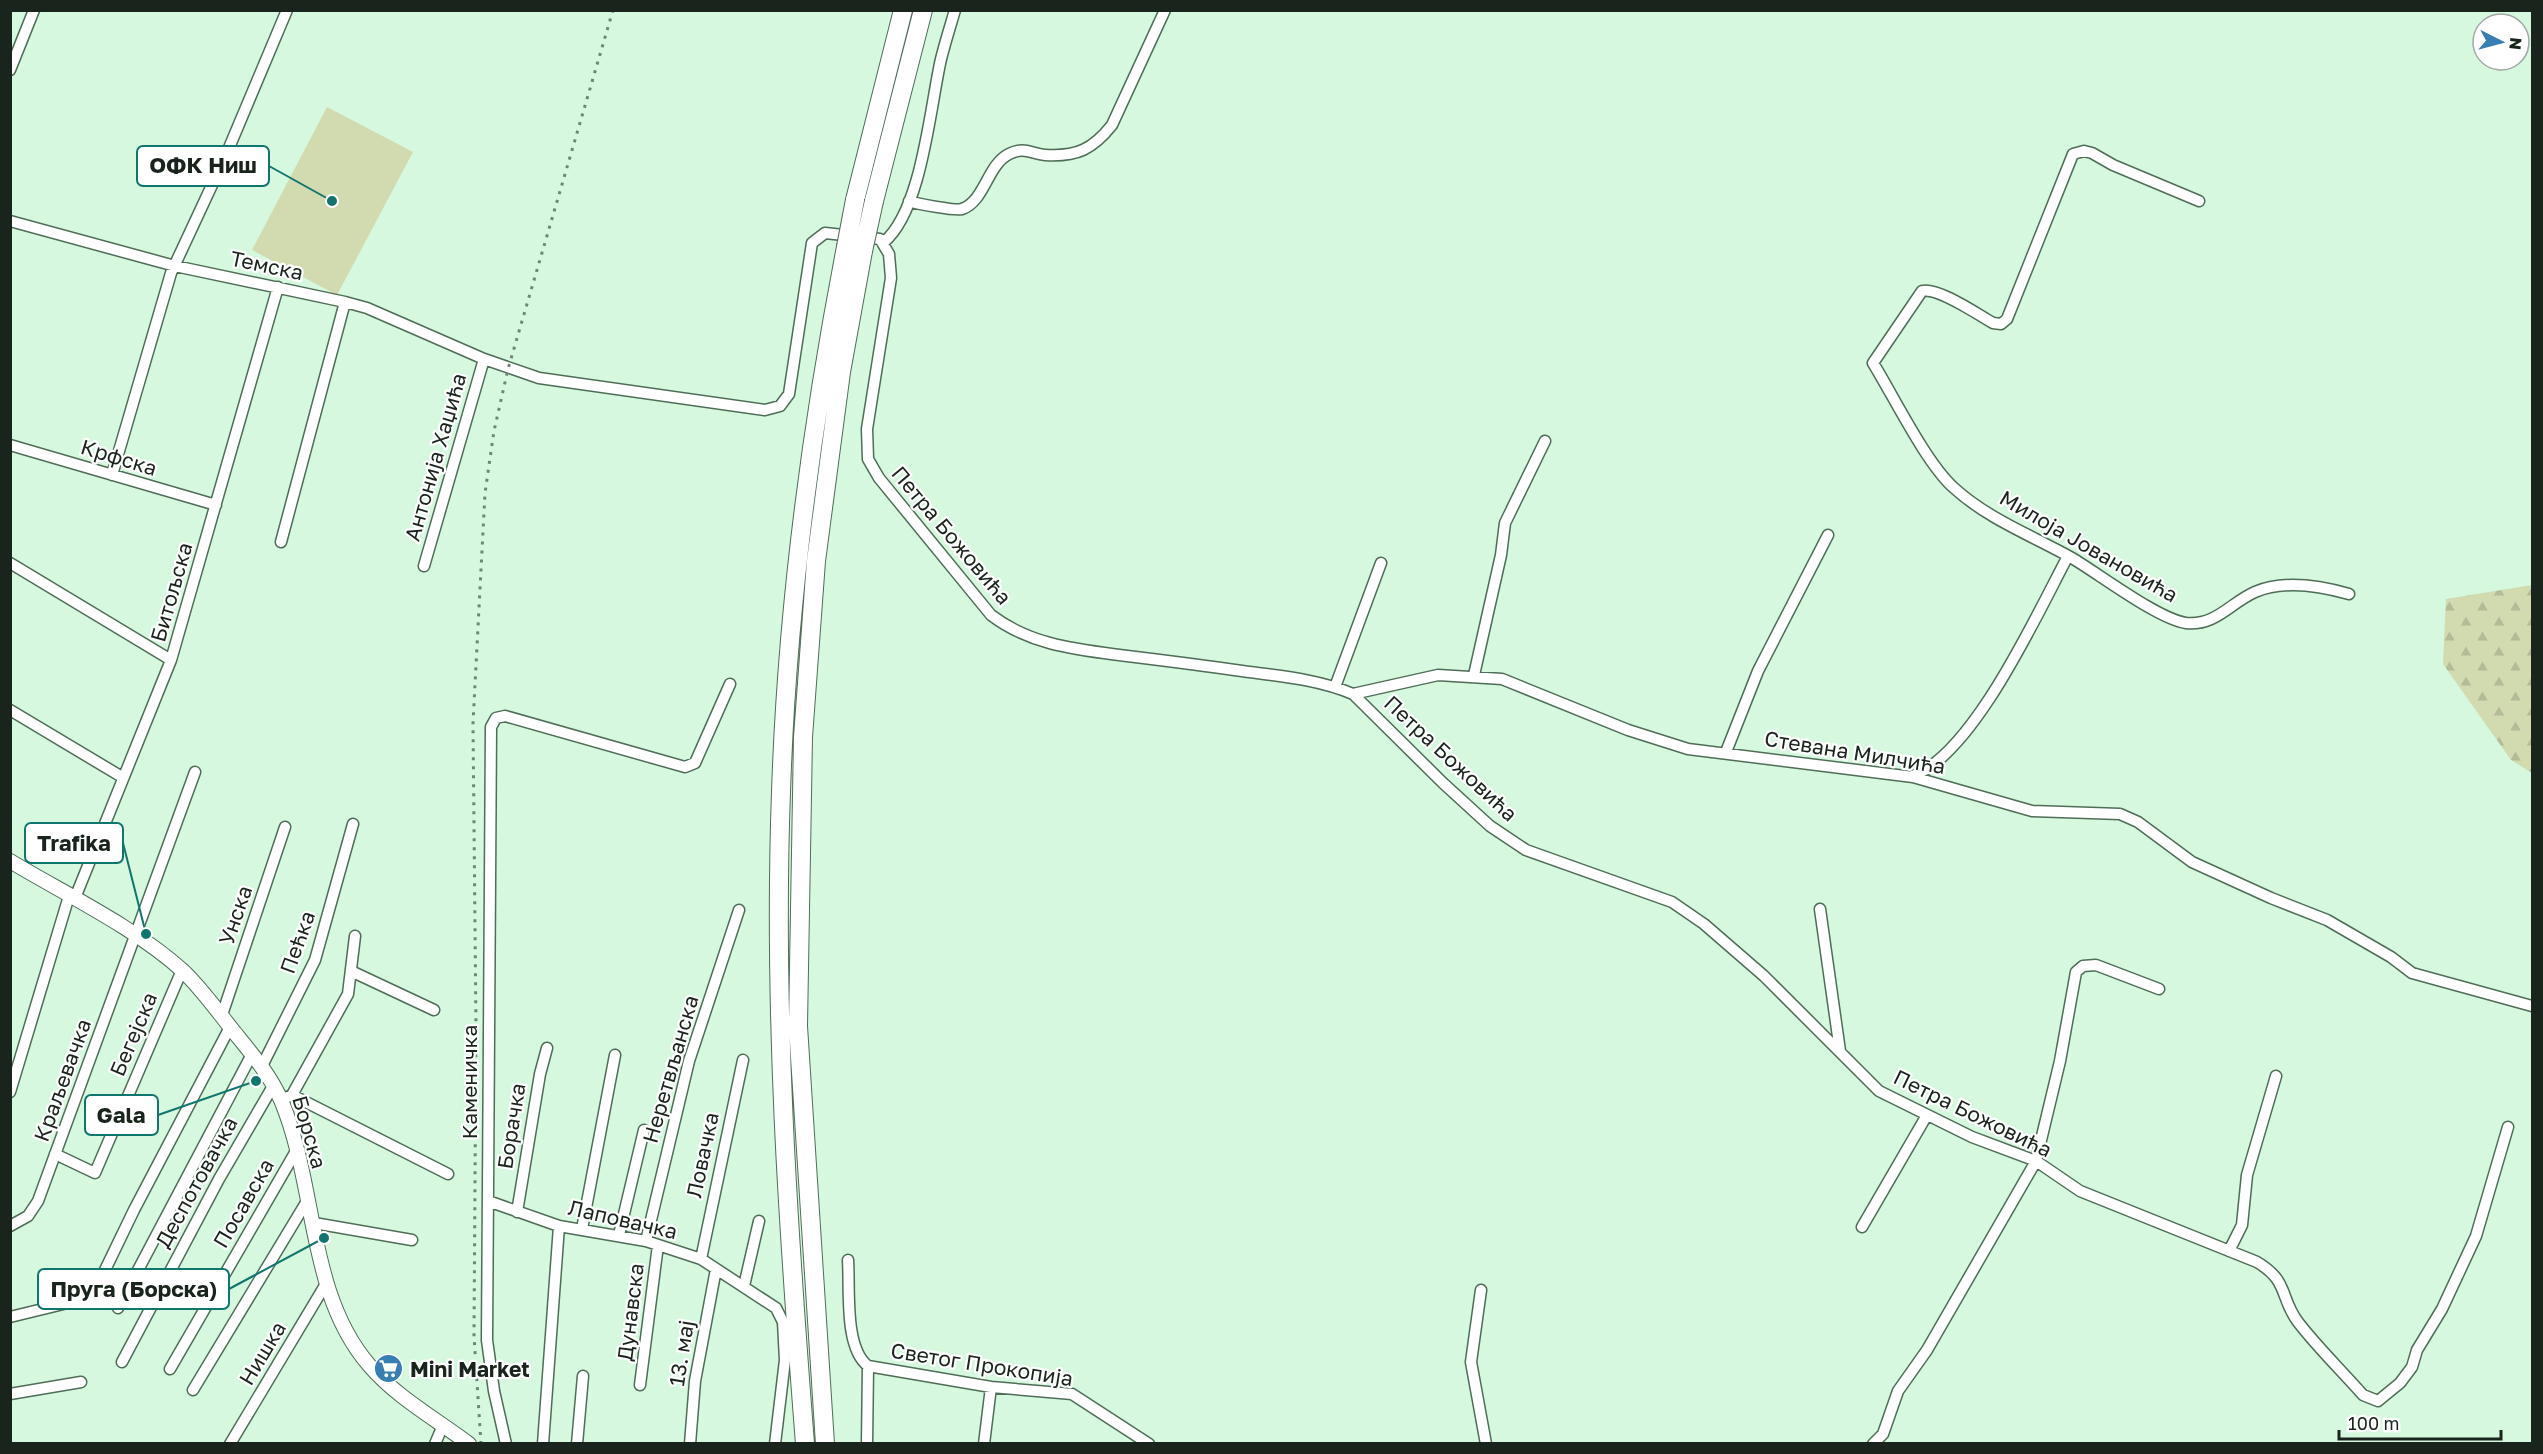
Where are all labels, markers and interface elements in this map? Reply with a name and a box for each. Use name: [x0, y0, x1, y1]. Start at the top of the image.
north arrow: [2471, 12, 2531, 72]
text: N: [2505, 36, 2526, 51]
callout: ОФК Ниш: [137, 146, 269, 186]
text: ОФК Ниш: [149, 151, 257, 178]
street label: Темска: [228, 245, 306, 285]
street label: Антонија Хаџића: [399, 370, 471, 544]
street label: Крфска: [78, 433, 160, 481]
street label: Петра Божовића: [887, 460, 1017, 610]
street label: Милоја Јовановића: [1995, 484, 2183, 608]
street label: Битољска: [144, 539, 198, 645]
street label: Петра Божовића: [1379, 690, 1523, 826]
street label: Стевана Милчића: [1763, 725, 1947, 779]
callout: Trafika: [25, 823, 123, 863]
text: Trafika: [37, 829, 111, 856]
street label: Унска: [213, 882, 257, 948]
street label: Пећка: [274, 907, 320, 977]
street label: Бегејска: [104, 988, 162, 1080]
street label: Неретвљанска: [636, 992, 704, 1146]
street label: Краљевачка: [28, 1015, 96, 1145]
street label: Каменичка: [456, 1025, 482, 1139]
street label: Петра Божовића: [1890, 1063, 2056, 1163]
street label: Борачка: [491, 1081, 531, 1171]
street label: Борска: [287, 1093, 333, 1171]
callout: Gala: [85, 1095, 158, 1135]
text: Gala: [96, 1101, 146, 1128]
street label: Ловачка: [680, 1110, 724, 1200]
street label: Деспотовачка: [149, 1112, 243, 1252]
street label: Посавска: [207, 1154, 279, 1252]
street label: Лаповачка: [566, 1194, 680, 1244]
street label: Дунавска: [611, 1262, 649, 1362]
callout: Пруга (Борска): [38, 1269, 229, 1309]
text: Пруга (Борска): [51, 1275, 217, 1302]
street label: Нишка: [233, 1317, 291, 1389]
street label: 13. мај: [663, 1318, 699, 1388]
street label: Светог Прокопија: [889, 1337, 1075, 1391]
supermarket icon: Mini Market: [373, 1353, 405, 1385]
place label: Mini Market: [410, 1356, 530, 1382]
scale bar: [2339, 1403, 2501, 1441]
text: 100 m: [2348, 1412, 2399, 1434]

